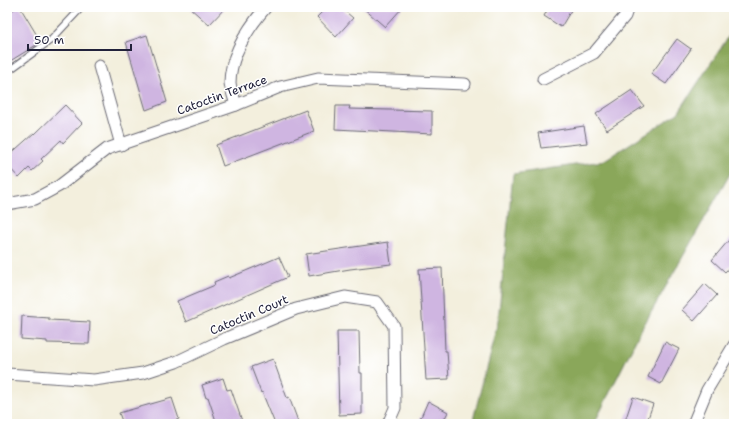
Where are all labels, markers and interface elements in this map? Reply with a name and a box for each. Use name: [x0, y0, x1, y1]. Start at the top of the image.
scale bar: [28, 26, 131, 52]
text: 50 m: [34, 32, 64, 48]
street label: Catoctin Terrace: [175, 71, 269, 119]
street label: Catoctin Court: [207, 291, 291, 339]

